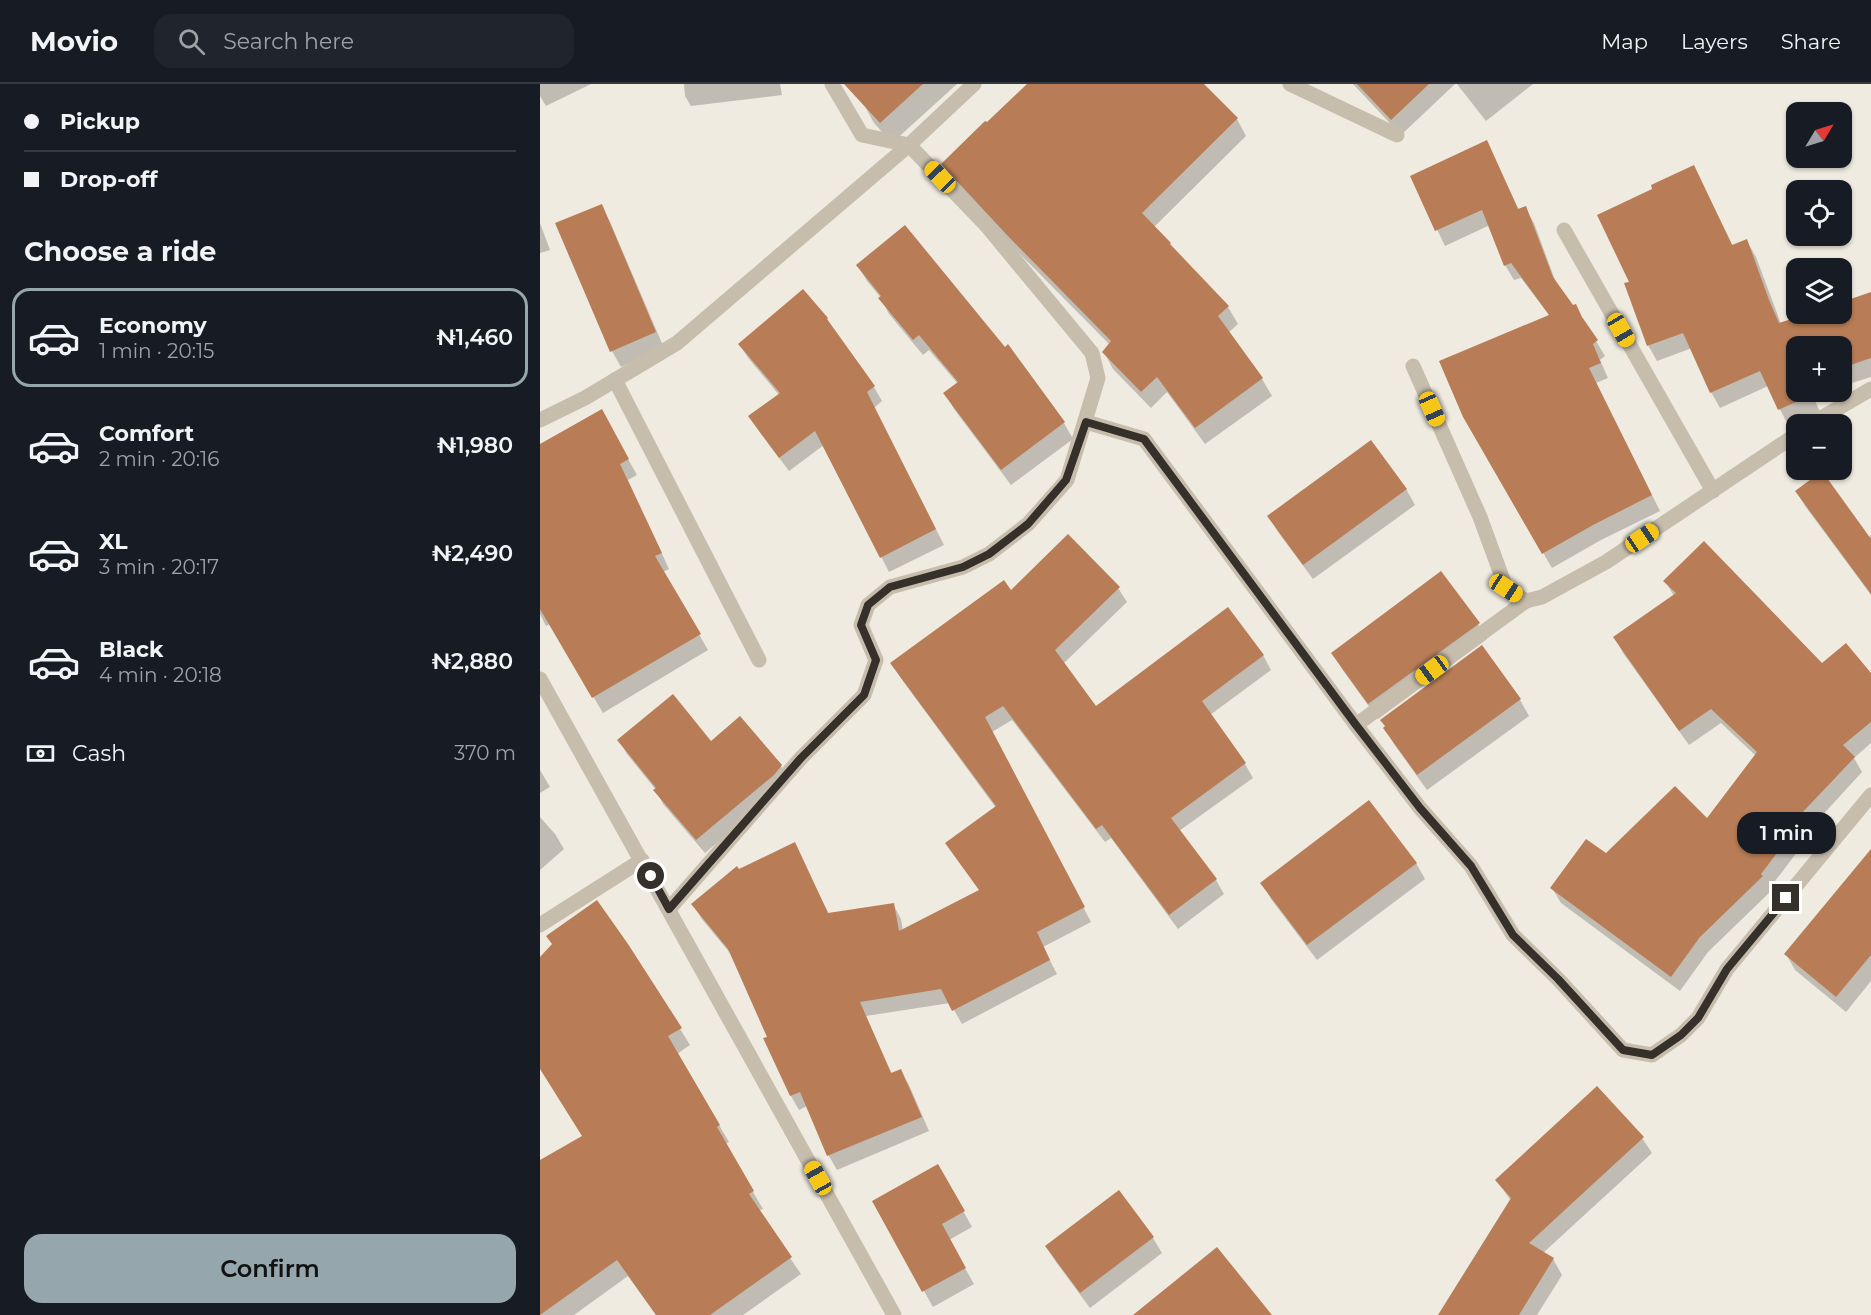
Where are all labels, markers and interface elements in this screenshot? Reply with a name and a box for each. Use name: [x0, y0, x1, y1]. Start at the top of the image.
search box: [154, 14, 574, 68]
text: Movio: [30, 24, 118, 58]
icon: search: [175, 25, 208, 58]
text: Search here: [223, 28, 354, 55]
text: Map: [1601, 29, 1648, 54]
text: Layers: [1681, 29, 1748, 54]
text: Share: [1781, 29, 1841, 54]
north arrow: [1786, 102, 1852, 168]
map controls: [1786, 102, 1852, 480]
text: Pickup: [60, 108, 140, 135]
car: [921, 158, 959, 196]
text: Drop-off: [60, 166, 158, 193]
button: locate: [1786, 180, 1852, 246]
text: Choose a ride: [24, 235, 216, 268]
button: layers: [1786, 258, 1852, 324]
car: [1604, 310, 1638, 350]
icon: car: [27, 311, 81, 365]
text: Economy: [99, 312, 207, 339]
text: ₦1,460: [436, 324, 513, 351]
button: +: [1786, 336, 1852, 402]
text: 1 min · 20:15: [99, 339, 214, 363]
car: [1416, 389, 1448, 429]
button: −: [1786, 414, 1852, 480]
icon: car: [27, 419, 81, 473]
text: Comfort: [99, 420, 194, 447]
text: ₦1,980: [437, 432, 513, 459]
text: 2 min · 20:16: [99, 447, 219, 471]
car: [1622, 520, 1662, 556]
icon: car: [27, 527, 81, 581]
text: XL: [99, 528, 128, 555]
text: ₦2,490: [432, 540, 513, 567]
text: 3 min · 20:17: [99, 555, 219, 579]
car: [1486, 571, 1526, 605]
icon: car: [27, 635, 81, 689]
text: Black: [99, 636, 163, 663]
text: ₦2,880: [431, 648, 513, 675]
car: [1412, 652, 1452, 688]
text: 4 min · 20:18: [99, 663, 222, 687]
icon: cash: [24, 737, 57, 770]
text: Cash: [72, 740, 126, 767]
text: 370 m: [454, 741, 516, 765]
callout: 1 min: [1736, 811, 1836, 853]
text: 1 min: [1760, 821, 1813, 845]
route start: [637, 862, 664, 889]
route end: [1772, 884, 1799, 911]
car: [801, 1158, 835, 1198]
button: Confirm: [24, 1234, 516, 1303]

